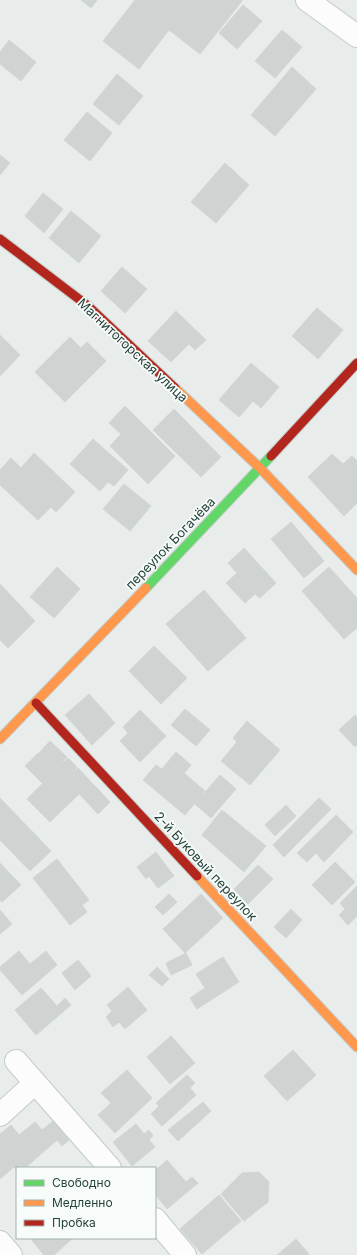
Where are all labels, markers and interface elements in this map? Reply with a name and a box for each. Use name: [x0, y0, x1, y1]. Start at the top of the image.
street label: Магнитогорская улица: [75, 295, 191, 405]
street label: переулок Богачёва: [122, 494, 218, 592]
street label: 2-й Буковый переулок: [151, 808, 261, 924]
legend: [16, 1167, 156, 1239]
text: Свободно: [52, 1175, 111, 1190]
text: Медленно: [52, 1195, 113, 1210]
text: Пробка: [52, 1215, 96, 1230]

